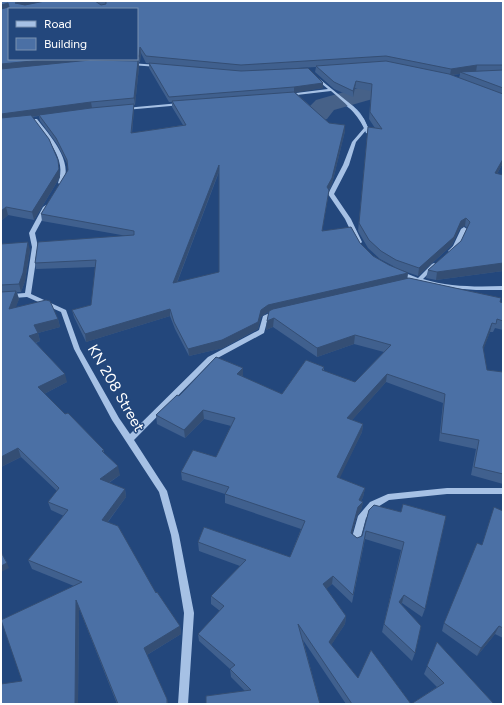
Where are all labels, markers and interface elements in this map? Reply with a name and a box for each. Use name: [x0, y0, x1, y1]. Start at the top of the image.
legend: [8, 8, 138, 60]
text: Road: [44, 17, 72, 31]
text: Building: [44, 37, 87, 51]
street label: KN 208 Street: [84, 341, 148, 435]

